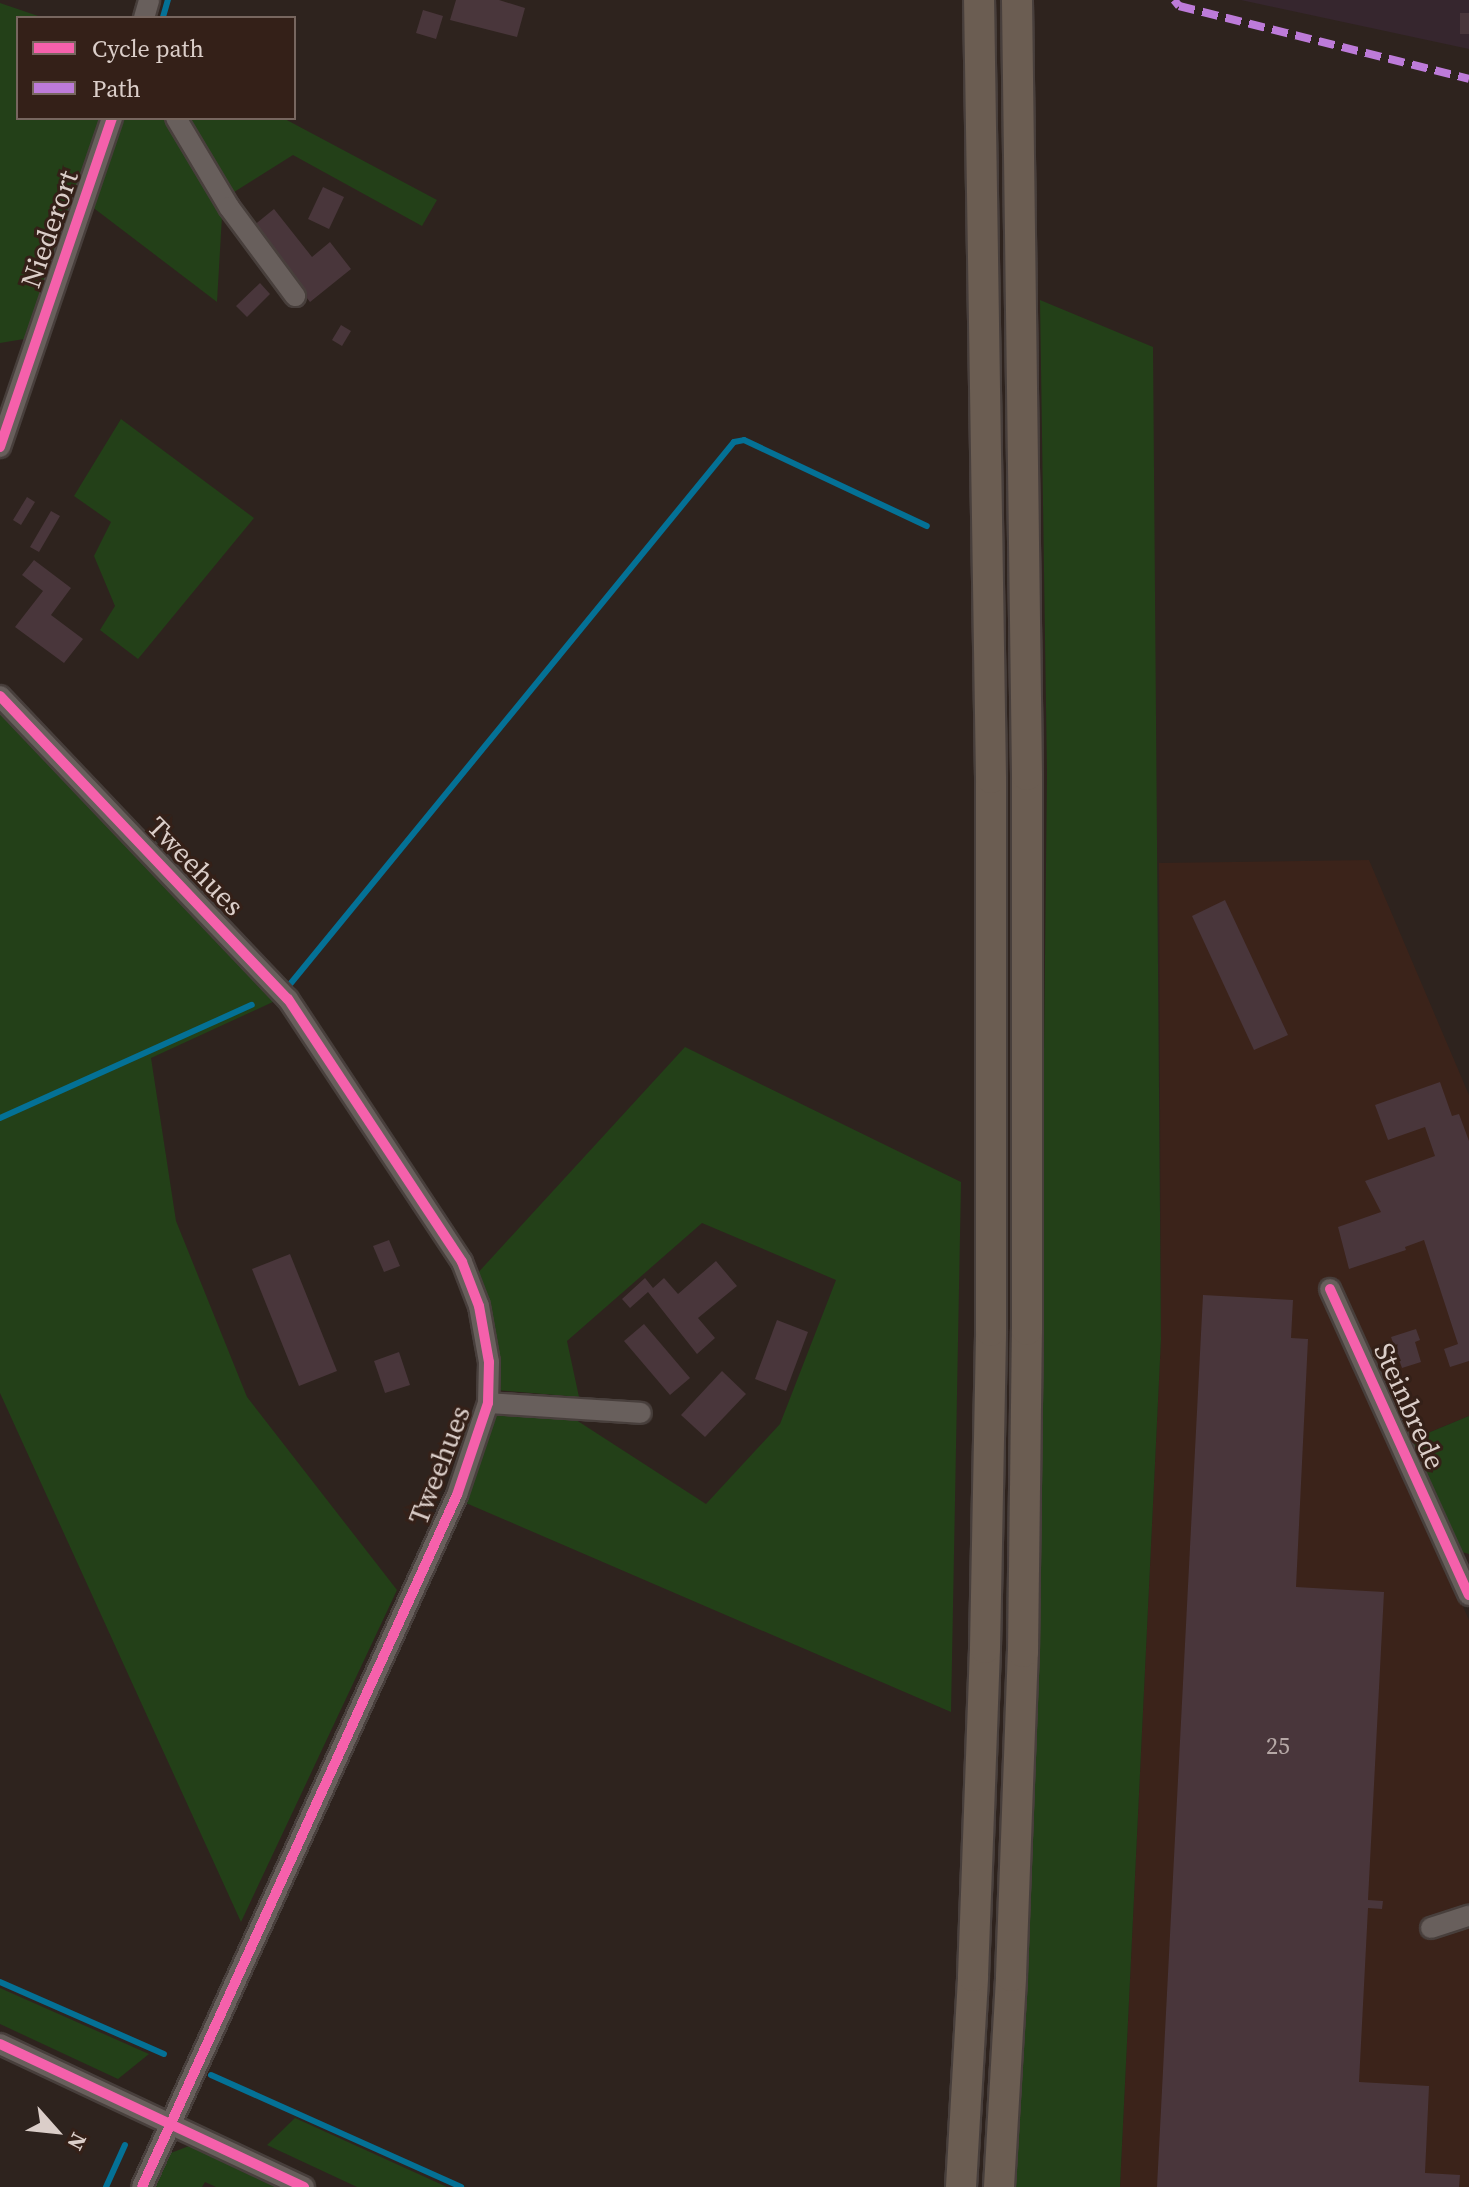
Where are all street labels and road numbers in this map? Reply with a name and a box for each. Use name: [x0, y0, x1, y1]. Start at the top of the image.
street label: Niederort: [13, 166, 85, 292]
street label: Tweehues: [141, 810, 251, 922]
street label: Steinbrede: [1367, 1338, 1453, 1474]
street label: Tweehues: [401, 1401, 477, 1529]

